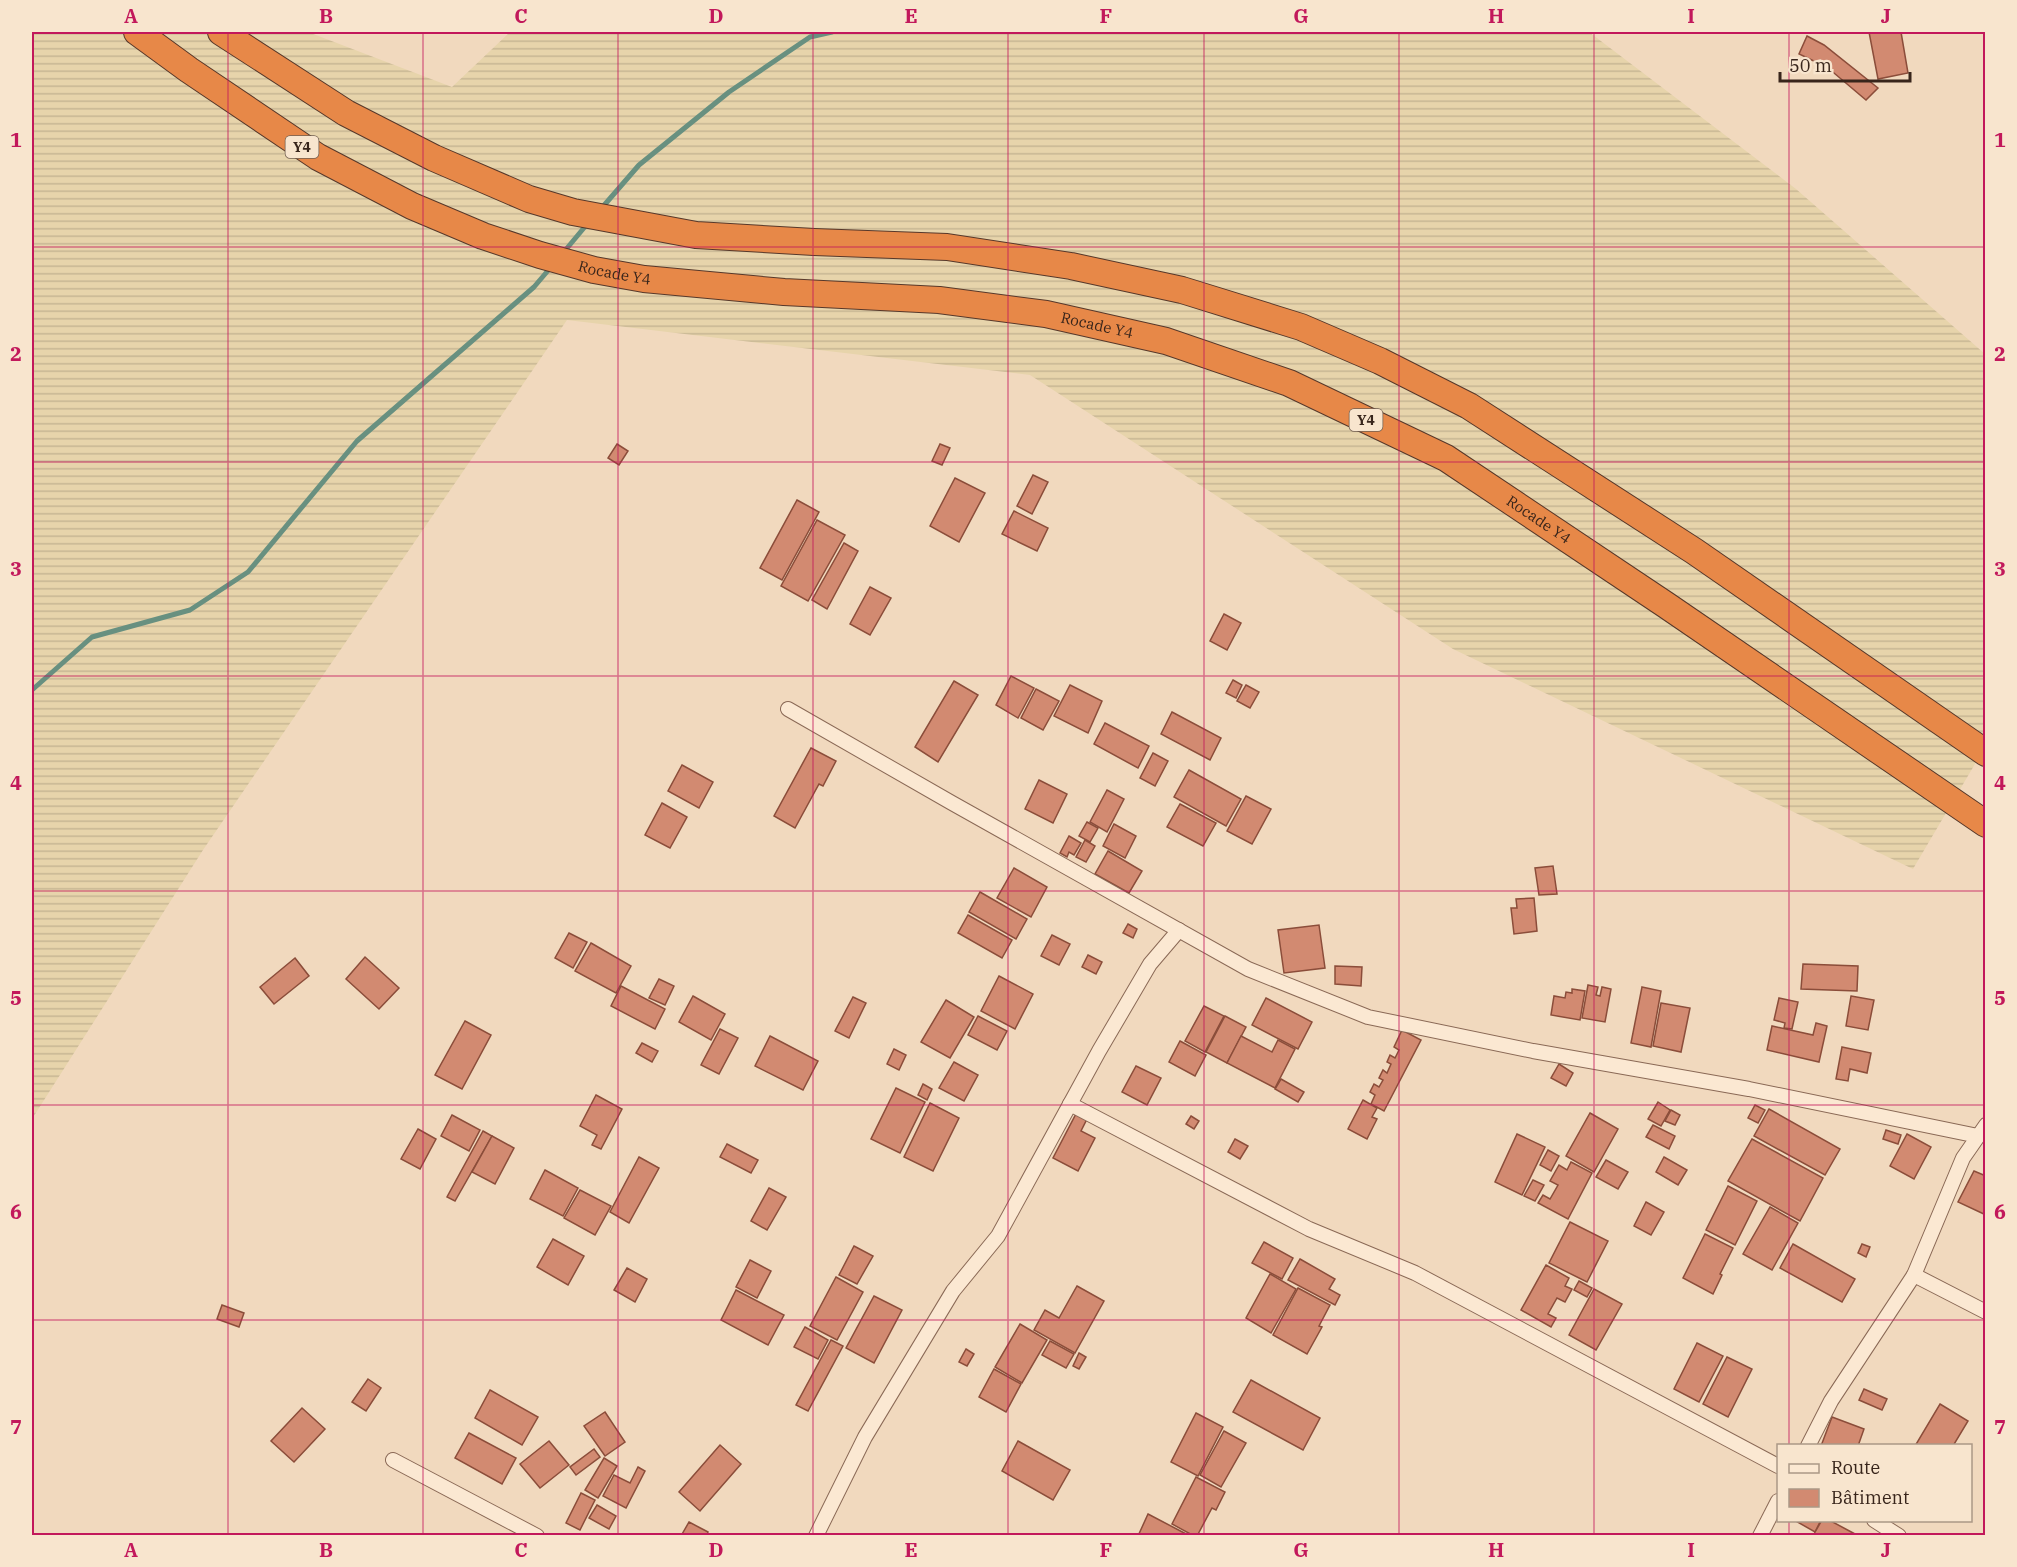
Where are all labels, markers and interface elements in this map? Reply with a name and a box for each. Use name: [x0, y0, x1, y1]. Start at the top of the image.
text: A: [124, 2, 138, 29]
text: B: [319, 2, 333, 29]
text: C: [514, 2, 528, 29]
text: D: [708, 2, 724, 29]
text: E: [904, 2, 918, 29]
text: F: [1100, 2, 1112, 29]
text: G: [1293, 2, 1309, 29]
text: H: [1488, 2, 1504, 29]
text: I: [1687, 2, 1695, 29]
text: J: [1881, 2, 1891, 29]
scale bar: [1780, 45, 1910, 83]
text: 50 m: [1789, 54, 1832, 77]
text: 1: [10, 126, 22, 153]
text: 1: [1994, 126, 2006, 153]
road number: Y4: [286, 136, 318, 158]
street label: Rocade Y4: [576, 256, 652, 289]
street label: Rocade Y4: [1059, 308, 1135, 342]
text: 2: [10, 340, 22, 367]
text: 2: [1994, 340, 2006, 367]
road number: Y4: [1350, 409, 1382, 431]
street label: Rocade Y4: [1503, 491, 1575, 548]
text: 3: [10, 555, 22, 582]
text: 3: [1994, 555, 2006, 582]
text: 4: [10, 769, 22, 796]
text: 4: [1994, 769, 2006, 796]
text: 5: [10, 984, 22, 1011]
text: 5: [1994, 984, 2006, 1011]
text: 6: [10, 1198, 22, 1225]
text: 6: [1994, 1198, 2006, 1225]
text: 7: [10, 1413, 22, 1440]
text: 7: [1994, 1413, 2006, 1440]
legend: [1777, 1444, 1972, 1522]
text: Route: [1831, 1456, 1880, 1479]
text: Bâtiment: [1831, 1486, 1909, 1509]
text: A: [124, 1536, 138, 1563]
text: B: [319, 1536, 333, 1563]
text: C: [514, 1536, 528, 1563]
text: D: [708, 1536, 724, 1563]
text: E: [904, 1536, 918, 1563]
text: F: [1100, 1536, 1112, 1563]
text: G: [1293, 1536, 1309, 1563]
text: H: [1488, 1536, 1504, 1563]
text: I: [1687, 1536, 1695, 1563]
text: J: [1881, 1536, 1891, 1563]

